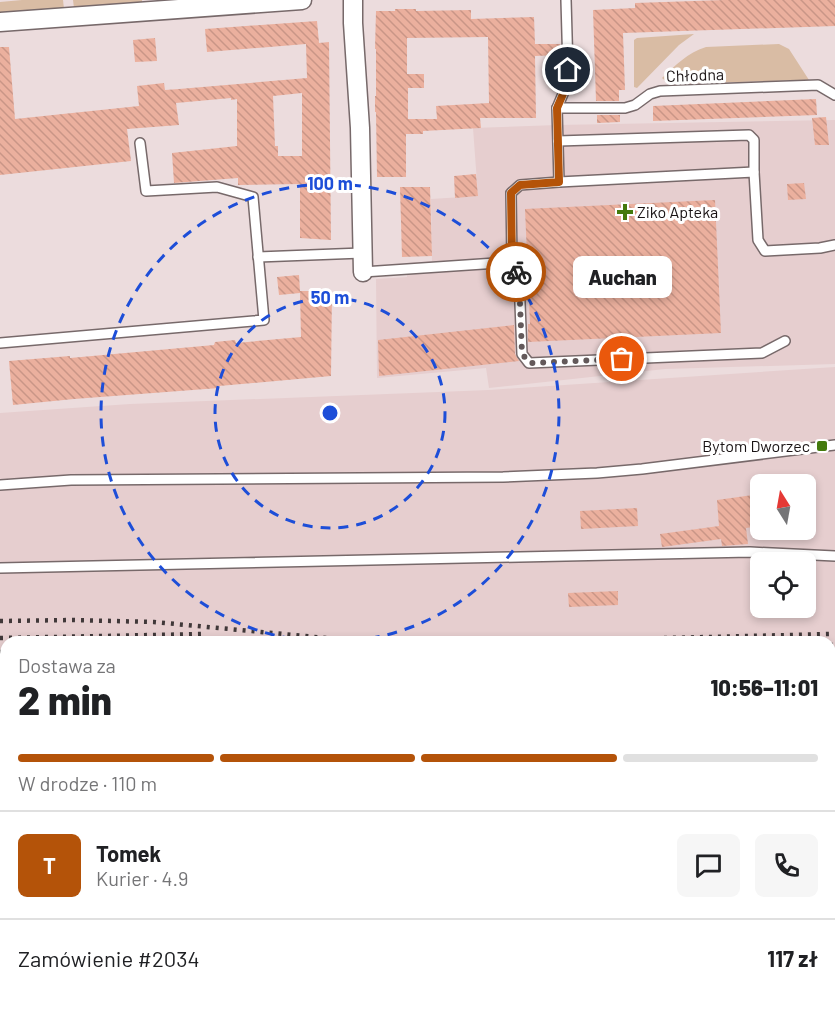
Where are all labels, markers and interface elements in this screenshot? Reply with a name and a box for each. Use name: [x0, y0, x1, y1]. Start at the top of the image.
pin: [542, 44, 593, 95]
icon: home: [551, 53, 584, 86]
street label: Chłodna: [666, 64, 724, 85]
text: 100 m: [307, 172, 353, 194]
place label: Ziko Apteka: [637, 202, 718, 221]
marker: Ziko Apteka: [618, 205, 632, 219]
courier: [486, 242, 546, 302]
icon: bike: [500, 256, 533, 289]
callout: Auchan: [572, 257, 672, 299]
text: Auchan: [588, 265, 657, 289]
text: 50 m: [311, 286, 349, 308]
pin: [596, 333, 647, 384]
icon: bag: [605, 342, 638, 375]
centre of rings: [320, 403, 340, 423]
place label: Bytom Dworzec: [702, 436, 810, 455]
marker: Bytom Dworzec: [815, 439, 829, 453]
north arrow: [750, 474, 816, 540]
map controls: [750, 474, 816, 618]
button: locate: [750, 552, 816, 618]
text: Dostawa za: [18, 653, 116, 677]
text: 10:56–11:01: [710, 674, 818, 700]
text: 2 min: [18, 676, 112, 723]
text: W drodze · 110 m: [18, 771, 157, 795]
button: chat: [677, 834, 740, 897]
button: phone: [755, 834, 818, 897]
text: Tomek: [96, 840, 161, 866]
text: T: [43, 852, 56, 878]
text: Kurier · 4.9: [96, 866, 188, 890]
text: Zamówienie #2034: [18, 945, 200, 971]
text: 117 zł: [767, 945, 818, 971]

